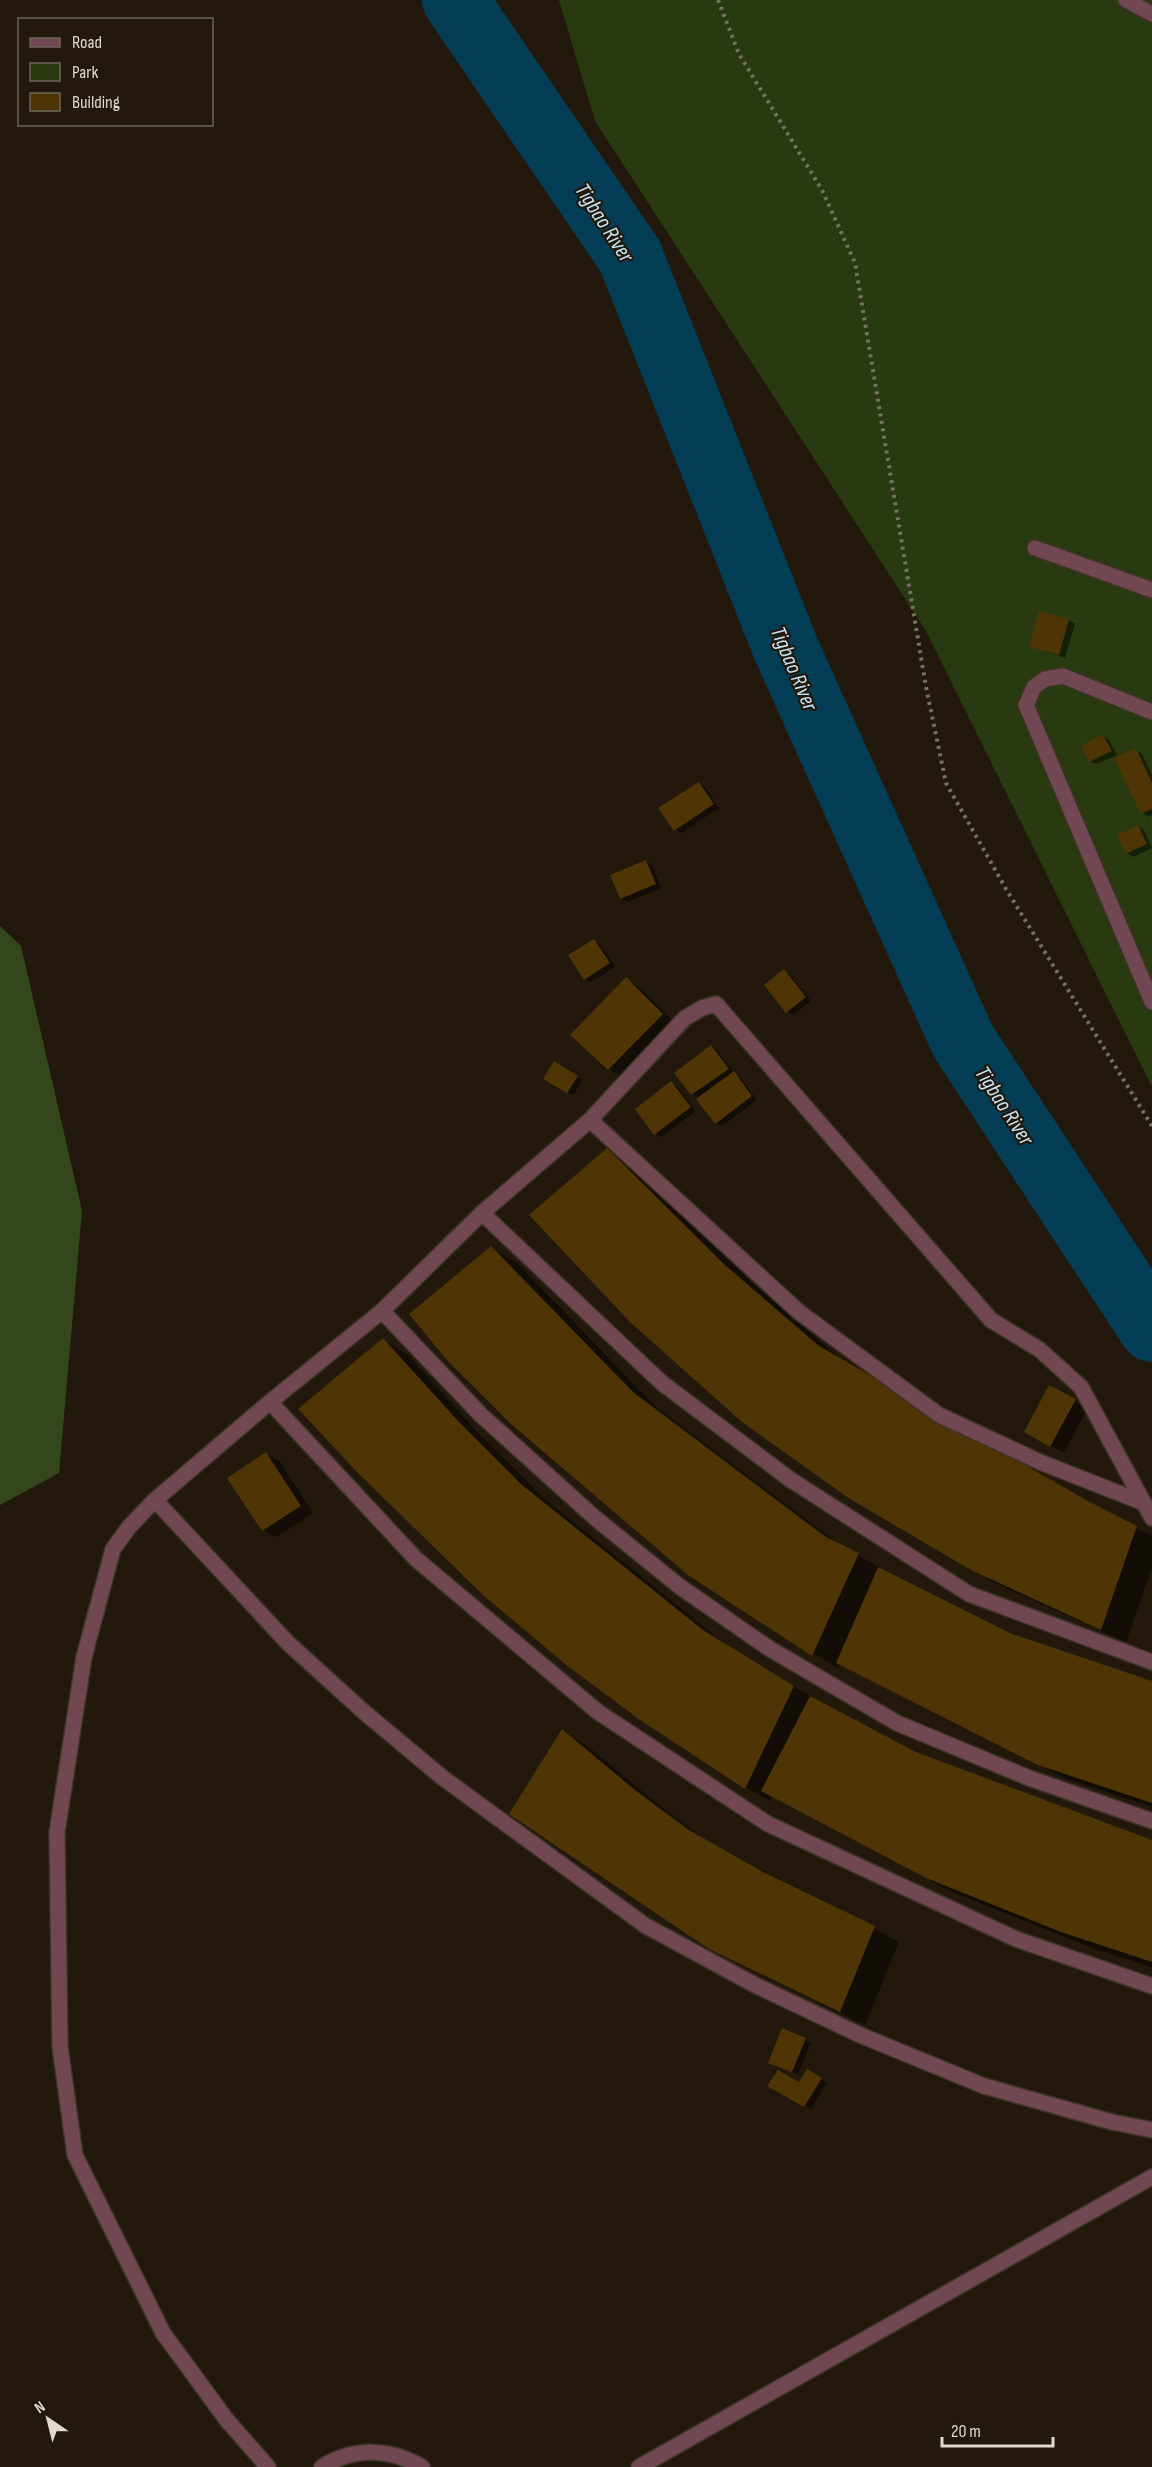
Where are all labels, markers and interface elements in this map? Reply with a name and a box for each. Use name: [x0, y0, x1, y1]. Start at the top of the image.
legend: [18, 18, 213, 126]
text: Road: [72, 32, 102, 53]
text: Park: [72, 62, 98, 83]
text: Building: [72, 92, 120, 113]
water label: Tigbao River: [568, 178, 640, 268]
water label: Tigbao River: [764, 622, 824, 715]
water label: Tigbao River: [968, 1061, 1040, 1151]
north arrow: [18, 2389, 78, 2449]
text: N: [31, 2398, 49, 2418]
scale bar: [942, 2410, 1053, 2448]
text: 20 m: [951, 2421, 981, 2442]

